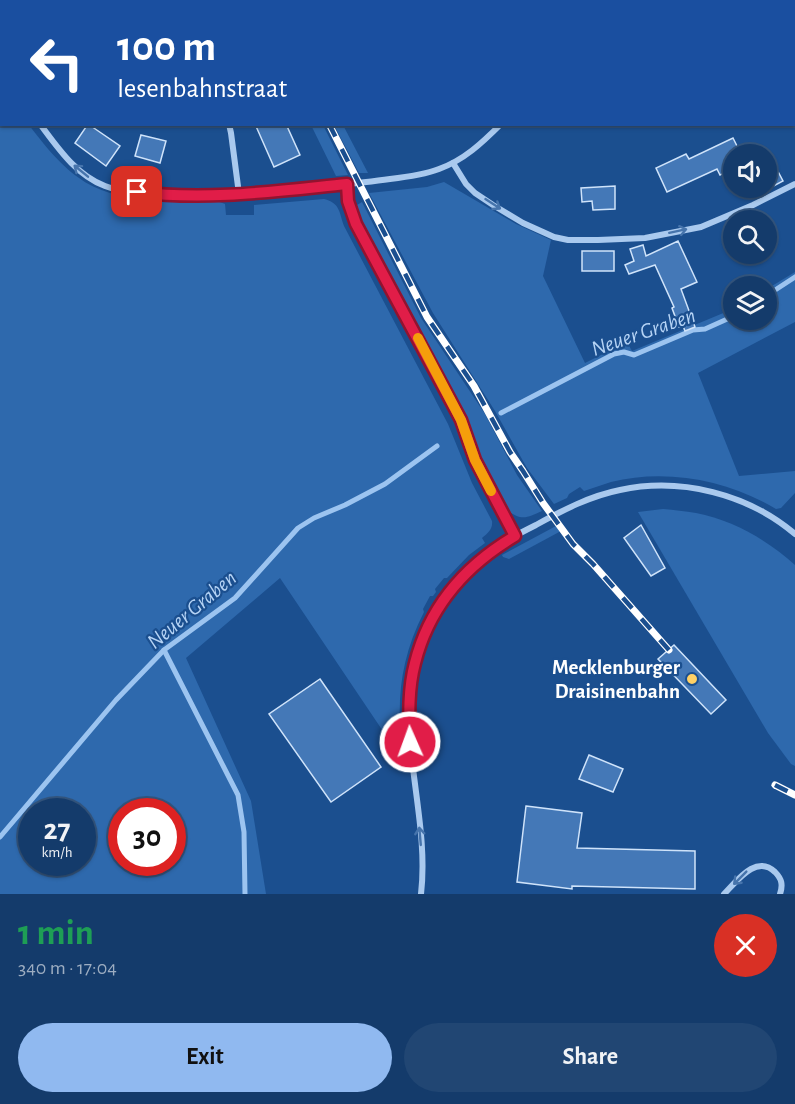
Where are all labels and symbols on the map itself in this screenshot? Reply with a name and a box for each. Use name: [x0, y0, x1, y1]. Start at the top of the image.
one-way arrow: [73, 164, 89, 177]
pin: [111, 166, 162, 217]
one-way arrow: [484, 198, 501, 211]
one-way arrow: [668, 225, 688, 236]
water label: Neuer Graben: [588, 304, 698, 360]
water label: Neuer Graben: [143, 566, 240, 653]
place label: Mecklenburger Draisinenbahn: [552, 657, 681, 702]
marker: Mecklenburger Draisinenbahn: [685, 672, 699, 686]
position arrow: [378, 710, 442, 774]
speed limit sign: 30: [108, 798, 186, 876]
one-way arrow: [414, 826, 425, 846]
one-way arrow: [733, 870, 748, 885]

